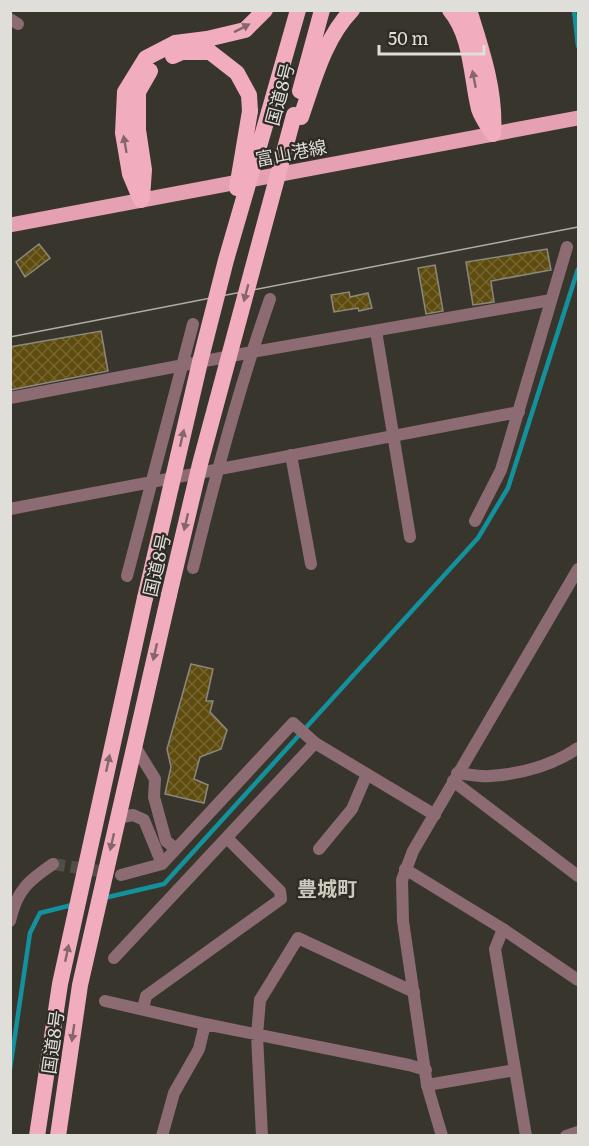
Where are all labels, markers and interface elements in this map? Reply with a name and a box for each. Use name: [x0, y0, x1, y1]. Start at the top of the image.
scale bar: [379, 18, 484, 56]
one-way arrow: [233, 23, 251, 33]
text: 50 m: [388, 24, 429, 51]
street label: 国道8号: [258, 60, 300, 128]
one-way arrow: [469, 70, 478, 89]
street label: 富山港線: [253, 132, 329, 172]
one-way arrow: [120, 135, 129, 154]
one-way arrow: [240, 284, 250, 302]
one-way arrow: [177, 429, 187, 448]
one-way arrow: [181, 513, 191, 531]
street label: 国道8号: [136, 531, 176, 599]
one-way arrow: [150, 643, 160, 661]
one-way arrow: [103, 754, 113, 772]
one-way arrow: [107, 833, 116, 852]
district label: 豊城町: [297, 872, 357, 902]
one-way arrow: [62, 944, 72, 963]
street label: 国道8号: [34, 1008, 70, 1076]
one-way arrow: [68, 1024, 77, 1043]

